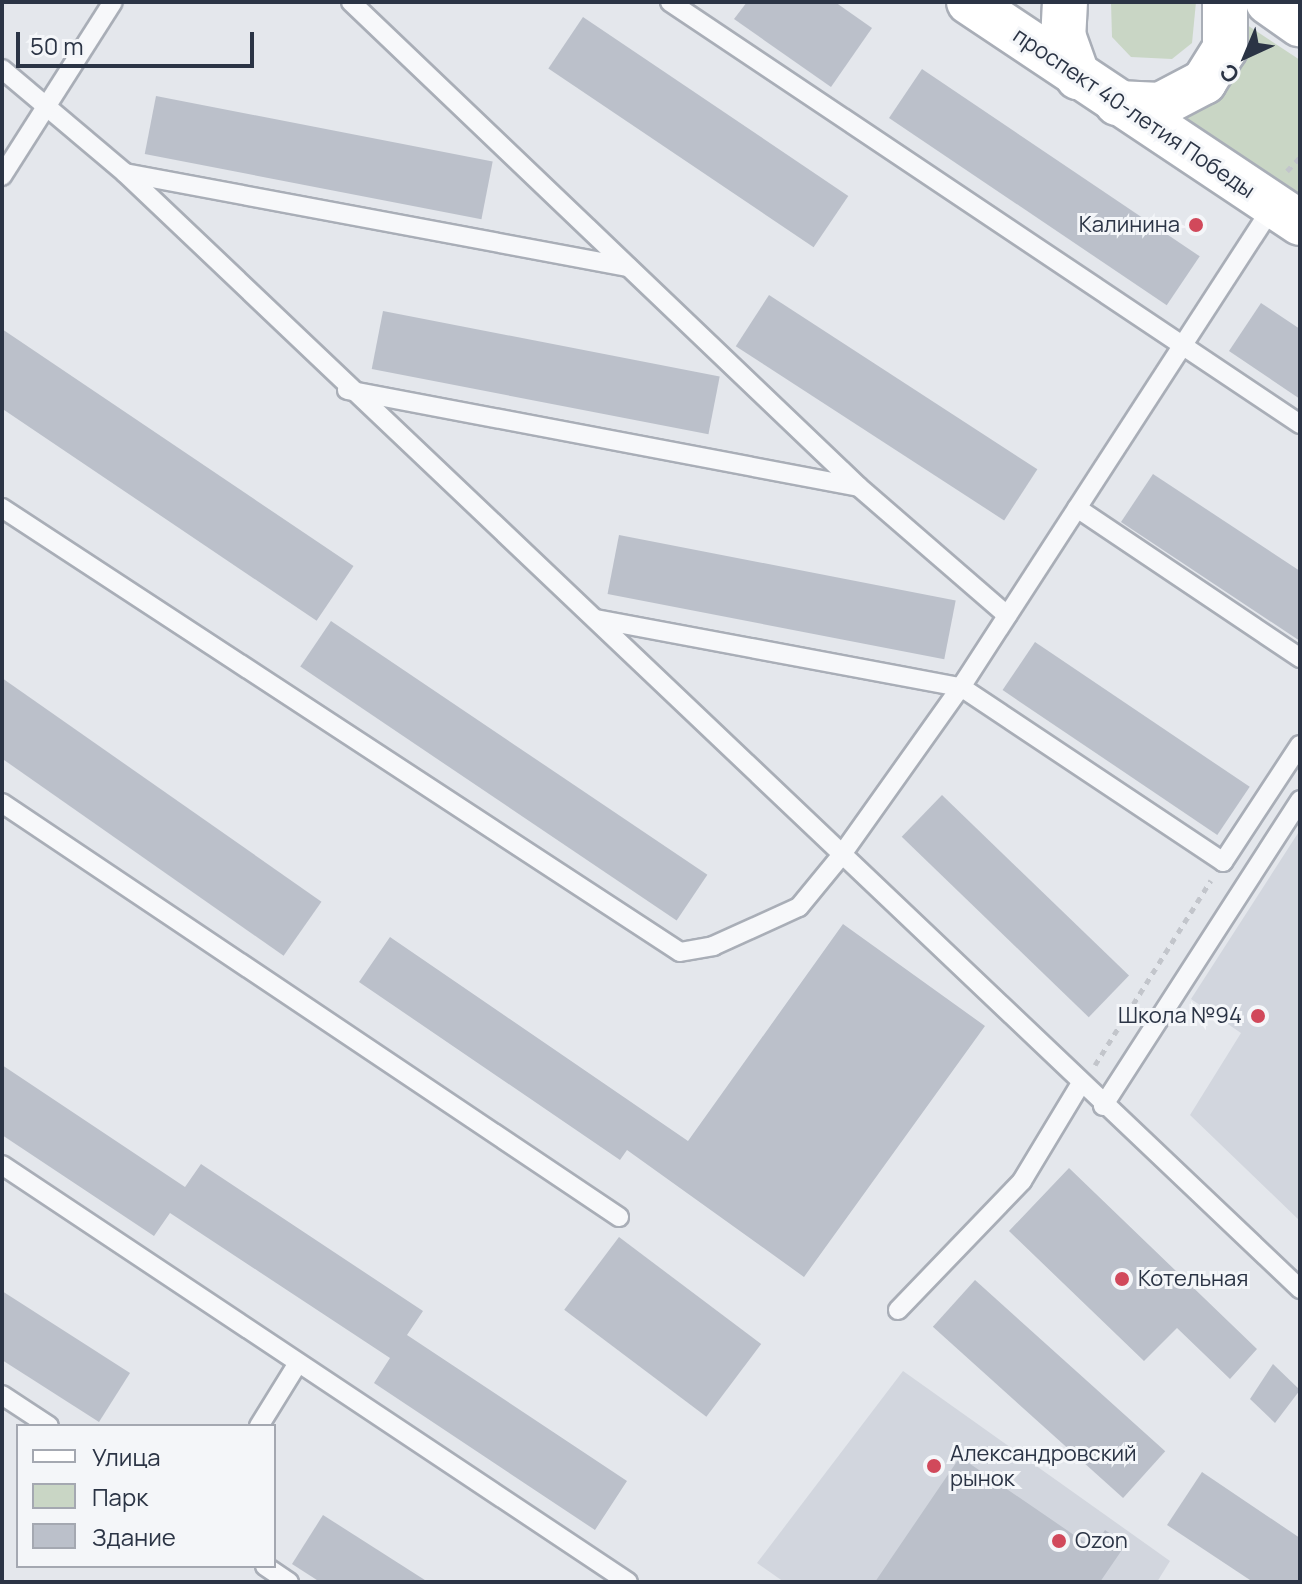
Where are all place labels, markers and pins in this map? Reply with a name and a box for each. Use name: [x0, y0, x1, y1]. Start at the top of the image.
place label: Калинина: [1079, 212, 1180, 238]
marker: Калинина: [1187, 216, 1205, 234]
place label: Школа №94: [1118, 1003, 1242, 1029]
marker: Школа №94: [1249, 1007, 1267, 1025]
place label: Котельная: [1138, 1266, 1248, 1292]
marker: Котельная: [1113, 1270, 1131, 1288]
place label: Александровский рынок: [950, 1440, 1137, 1492]
marker: Александровский рынок: [925, 1457, 943, 1475]
place label: Ozon: [1075, 1528, 1128, 1554]
marker: Ozon: [1050, 1532, 1068, 1550]

